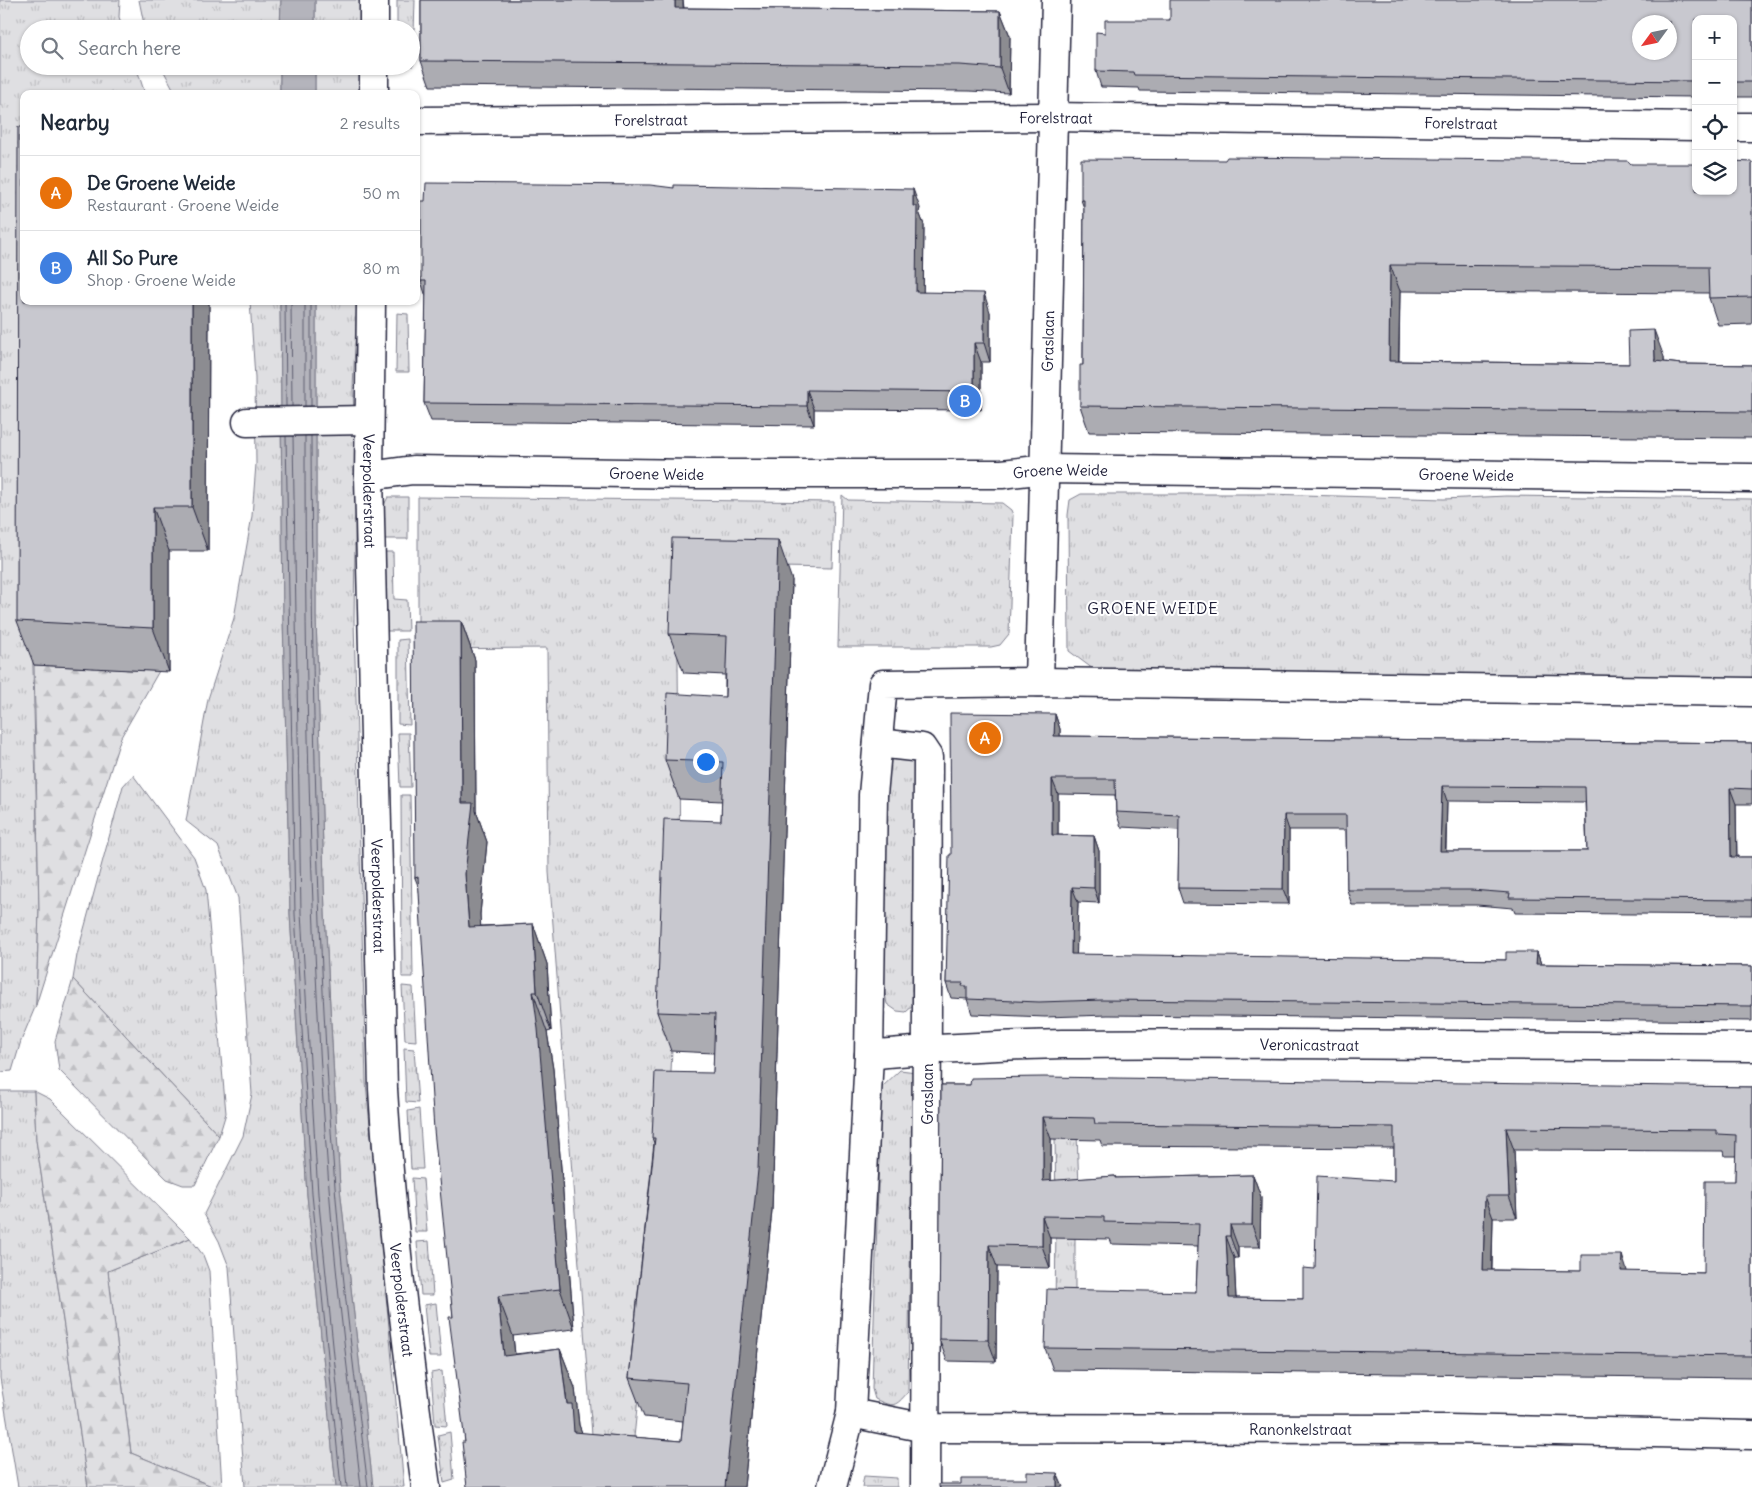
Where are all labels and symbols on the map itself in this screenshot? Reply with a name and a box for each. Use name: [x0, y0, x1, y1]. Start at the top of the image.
north arrow: [1632, 15, 1677, 60]
street label: Forelstraat: [1019, 107, 1093, 127]
street label: Forelstraat: [614, 110, 688, 129]
street label: Forelstraat: [1424, 113, 1498, 133]
street label: Graslaan: [1037, 310, 1058, 372]
pin: B: [949, 382, 981, 420]
street label: Veerpolderstraat: [359, 434, 380, 548]
street label: Groene Weide: [1012, 460, 1108, 482]
street label: Groene Weide: [609, 463, 704, 484]
street label: Groene Weide: [1419, 464, 1514, 484]
district label: GROENE WEIDE: [1087, 598, 1219, 618]
pin: A: [969, 719, 1001, 757]
your location: [693, 749, 719, 775]
street label: Veerpolderstraat: [368, 838, 389, 953]
street label: Veronicastraat: [1260, 1034, 1359, 1054]
street label: Graslaan: [918, 1063, 937, 1125]
street label: Veerpolderstraat: [386, 1242, 418, 1358]
street label: Ranonkelstraat: [1249, 1419, 1352, 1438]

